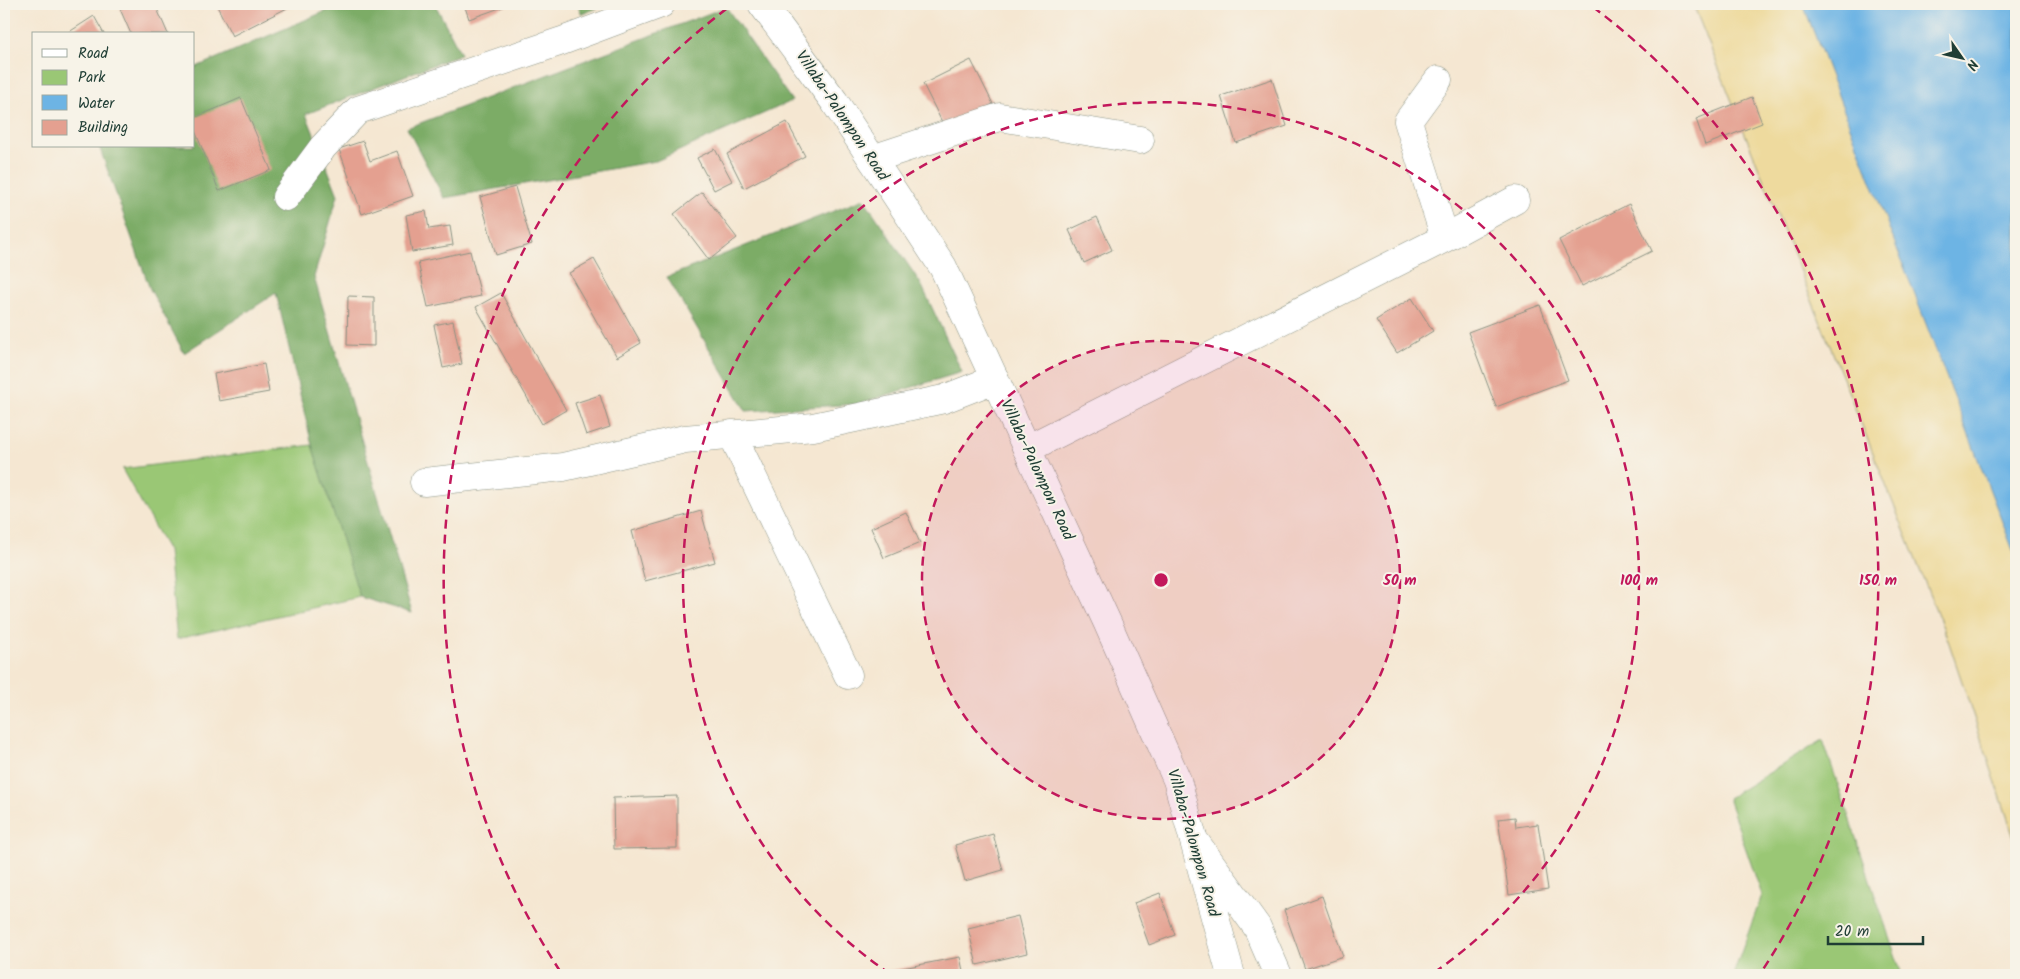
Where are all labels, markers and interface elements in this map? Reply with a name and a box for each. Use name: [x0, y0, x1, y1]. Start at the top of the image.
legend: [32, 32, 195, 148]
north arrow: [1938, 32, 1988, 82]
text: Road: [78, 42, 109, 66]
street label: Villaba-Palompon Road: [789, 46, 896, 187]
text: N: [1960, 55, 1984, 75]
text: Park: [78, 66, 106, 90]
text: Water: [78, 92, 115, 116]
text: Building: [78, 116, 128, 140]
street label: Villaba-Palompon Road: [993, 395, 1081, 545]
text: 50 m: [1382, 569, 1417, 593]
text: 100 m: [1620, 569, 1658, 593]
text: 150 m: [1859, 569, 1897, 593]
centre of rings: [1152, 571, 1170, 589]
street label: Villaba-Palompon Road: [1160, 766, 1226, 921]
scale bar: [1828, 914, 1922, 946]
text: 20 m: [1835, 920, 1869, 944]

